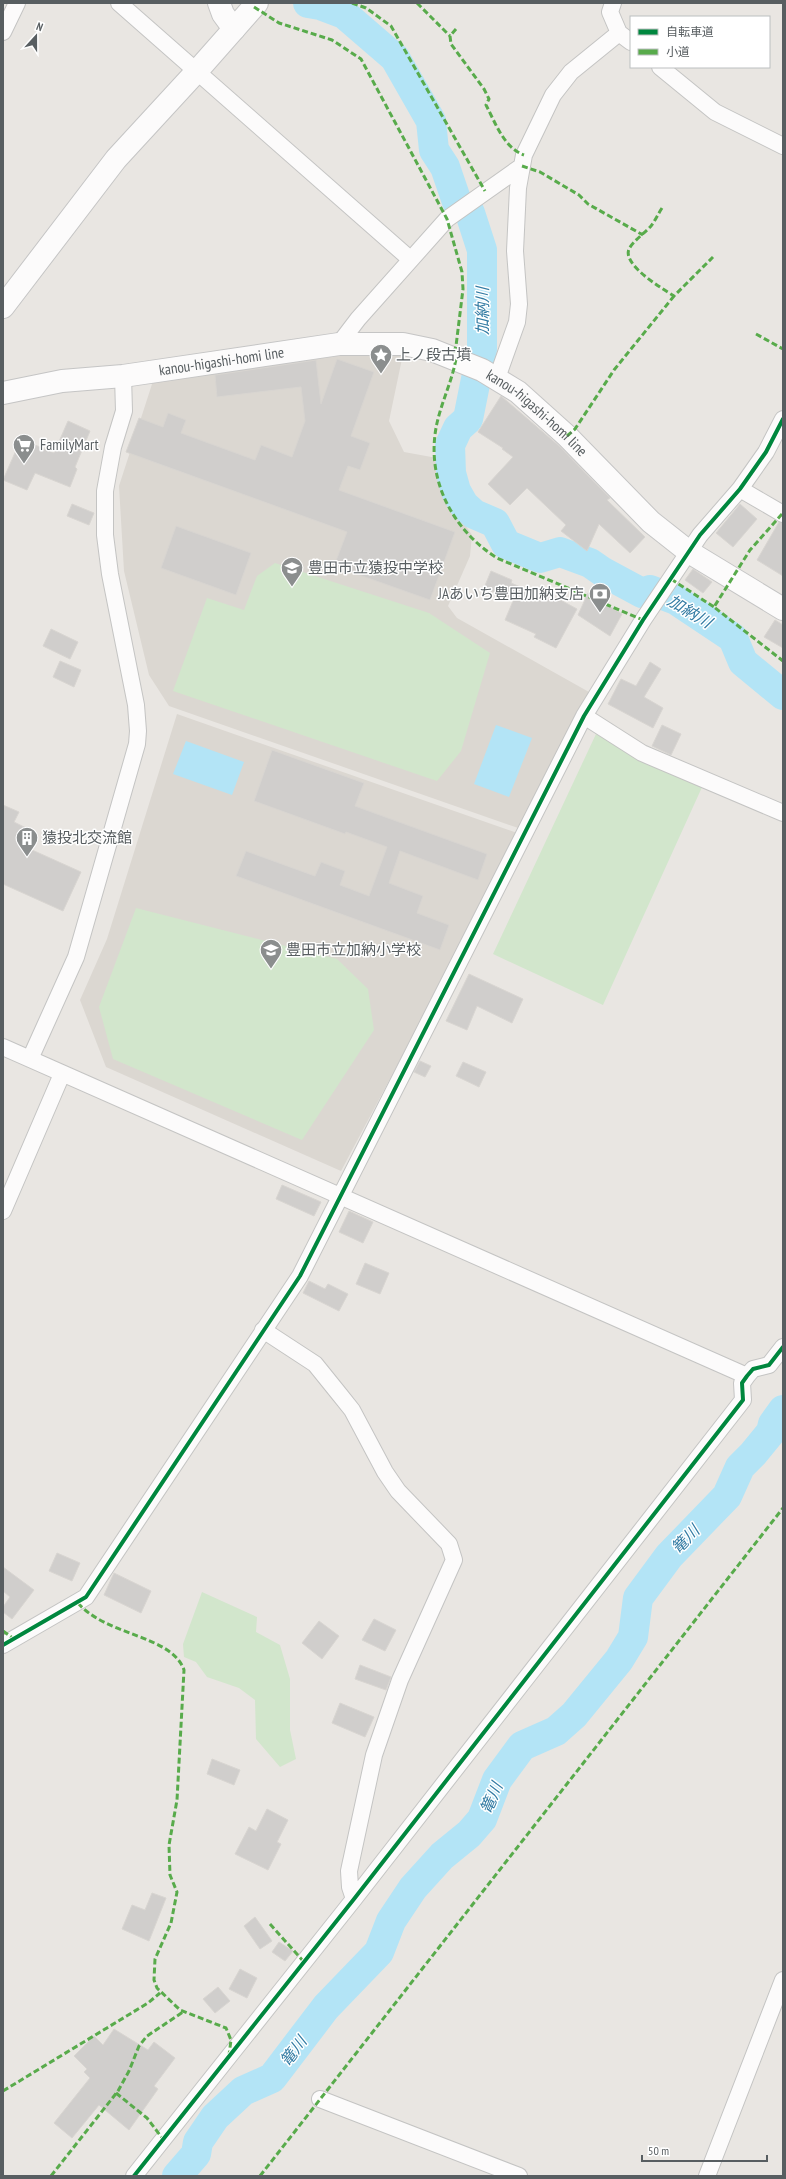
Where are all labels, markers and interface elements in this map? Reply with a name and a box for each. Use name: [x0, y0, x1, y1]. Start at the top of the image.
north arrow: [16, 16, 56, 56]
legend: [630, 16, 770, 68]
text: N: [34, 19, 45, 34]
text: 自転車道: [666, 24, 714, 39]
text: 小道: [666, 44, 690, 59]
water label: 加納川: [472, 285, 492, 335]
street label: kanou-higashi-homi line: [158, 342, 285, 380]
place icon: 上ノ段古墳: [368, 342, 394, 375]
place label: 上ノ段古墳: [396, 345, 471, 364]
street label: kanou-higashi-homi line: [483, 365, 592, 460]
supermarket icon: FamilyMart: [11, 432, 37, 465]
place label: FamilyMart: [40, 435, 99, 454]
school or university icon: 豊田市立猿投中学校: [279, 555, 305, 588]
place label: 豊田市立猿投中学校: [308, 558, 443, 577]
bank icon: JAあいち豊田加納支店: [587, 581, 613, 614]
place label: JAあいち豊田加納支店: [437, 584, 584, 603]
water label: 加納川: [664, 590, 717, 633]
building icon: 猿投北交流館: [14, 825, 40, 858]
place label: 猿投北交流館: [42, 828, 132, 847]
school or university icon: 豊田市立加納小学校: [258, 937, 284, 970]
place label: 豊田市立加納小学校: [286, 940, 421, 959]
water label: 篭川: [667, 1519, 705, 1557]
water label: 篭川: [476, 1778, 507, 1817]
water label: 篭川: [275, 2031, 312, 2070]
scale bar: [642, 2137, 767, 2163]
text: 50 m: [648, 2143, 669, 2158]

